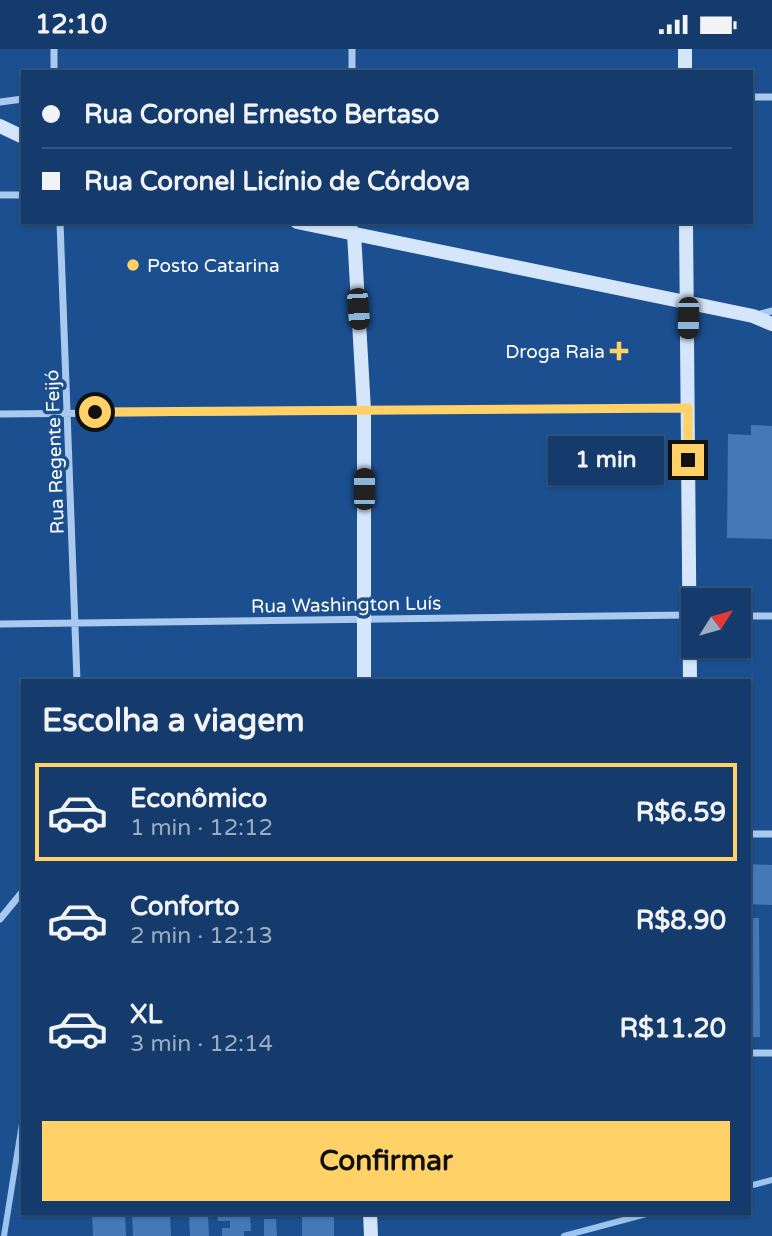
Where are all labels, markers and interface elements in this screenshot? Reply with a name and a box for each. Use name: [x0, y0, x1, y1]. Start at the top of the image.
text: 12:10: [35, 9, 107, 40]
text: Rua Coronel Ernesto Bertaso: [84, 99, 439, 130]
text: Rua Coronel Licínio de Córdova: [84, 166, 470, 197]
place label: Posto Catarina: [147, 255, 280, 277]
marker: Posto Catarina: [125, 257, 141, 273]
car: [347, 287, 370, 331]
car: [678, 297, 699, 339]
place label: Droga Raia: [505, 341, 605, 363]
marker: Droga Raia: [611, 343, 627, 359]
street label: Rua Regente Feijó: [41, 369, 69, 535]
route start: [79, 396, 111, 428]
callout: 1 min: [548, 435, 664, 485]
route end: [672, 444, 704, 476]
text: 1 min: [575, 446, 637, 474]
car: [354, 468, 375, 510]
north arrow: [681, 588, 751, 658]
map controls: [681, 588, 751, 658]
street label: Rua Washington Luís: [251, 592, 441, 618]
text: Escolha a viagem: [42, 702, 305, 740]
icon: car: [46, 781, 109, 844]
text: Econômico: [130, 783, 267, 814]
text: R$6.59: [636, 797, 726, 828]
text: 1 min · 12:12: [130, 814, 273, 842]
icon: car: [46, 889, 109, 952]
text: Conforto: [130, 891, 239, 922]
text: R$8.90: [636, 905, 726, 936]
text: 2 min · 12:13: [130, 922, 273, 950]
icon: car: [46, 997, 109, 1060]
text: XL: [130, 999, 162, 1030]
text: R$11.20: [619, 1013, 726, 1044]
text: 3 min · 12:14: [130, 1030, 273, 1058]
button: Confirmar: [42, 1121, 730, 1201]

